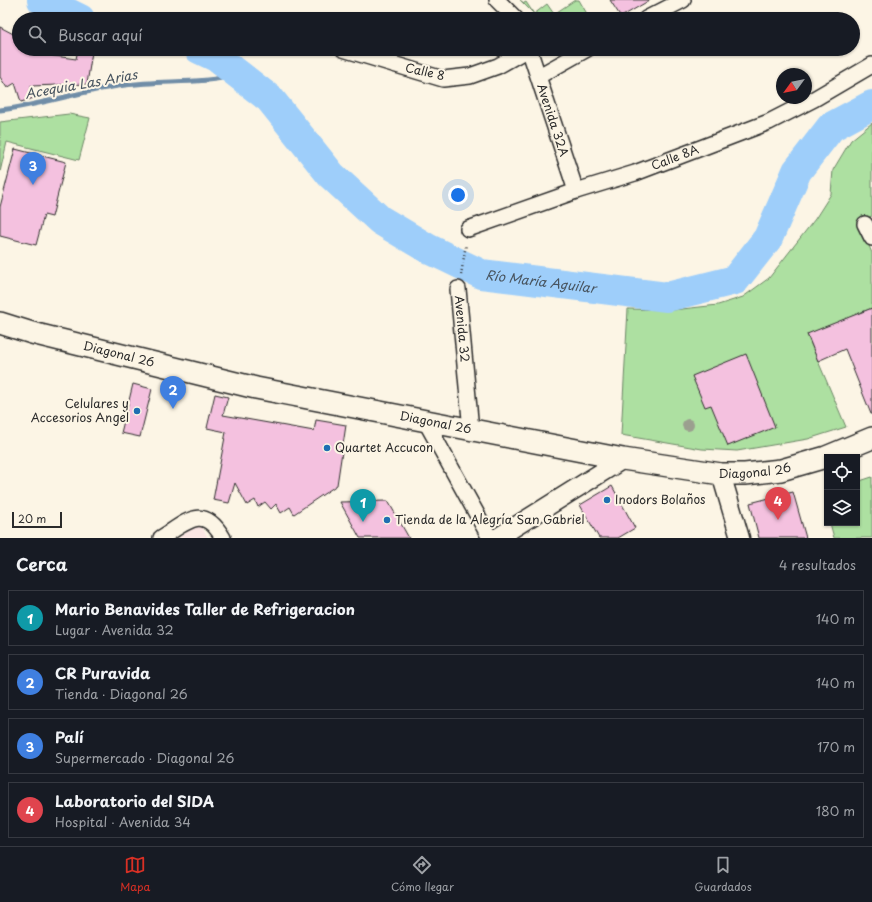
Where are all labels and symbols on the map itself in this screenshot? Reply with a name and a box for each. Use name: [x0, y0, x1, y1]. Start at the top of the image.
street label: Calle 8: [404, 58, 447, 84]
water label: Acequia Las Arias: [23, 64, 140, 103]
north arrow: [776, 68, 812, 104]
street label: Avenida 32A: [533, 81, 574, 159]
street label: Calle 8A: [648, 140, 701, 174]
pin: 3: [20, 152, 46, 185]
your location: [448, 185, 468, 205]
water label: Río María Aguilar: [485, 265, 599, 297]
street label: Avenida 32: [451, 295, 475, 363]
street label: Diagonal 26: [82, 336, 157, 371]
pin: 2: [160, 376, 186, 409]
place label: Celulares y Accesorios Angel: [31, 394, 129, 426]
marker: Celulares y Accesorios Angel: [132, 406, 142, 416]
street label: Diagonal 26: [398, 406, 473, 437]
place label: Quartet Accucon: [335, 438, 433, 456]
marker: Quartet Accucon: [322, 443, 332, 453]
street label: Diagonal 26: [718, 458, 793, 482]
pin: 4: [765, 487, 791, 520]
pin: 1: [350, 489, 376, 522]
place label: Inodors Bolaños: [615, 490, 706, 508]
marker: Inodors Bolaños: [602, 495, 612, 505]
scale bar: [12, 510, 62, 529]
place label: Tienda de la Alegría San Gabriel: [395, 510, 584, 528]
marker: Tienda de la Alegría San Gabriel: [382, 515, 392, 525]

